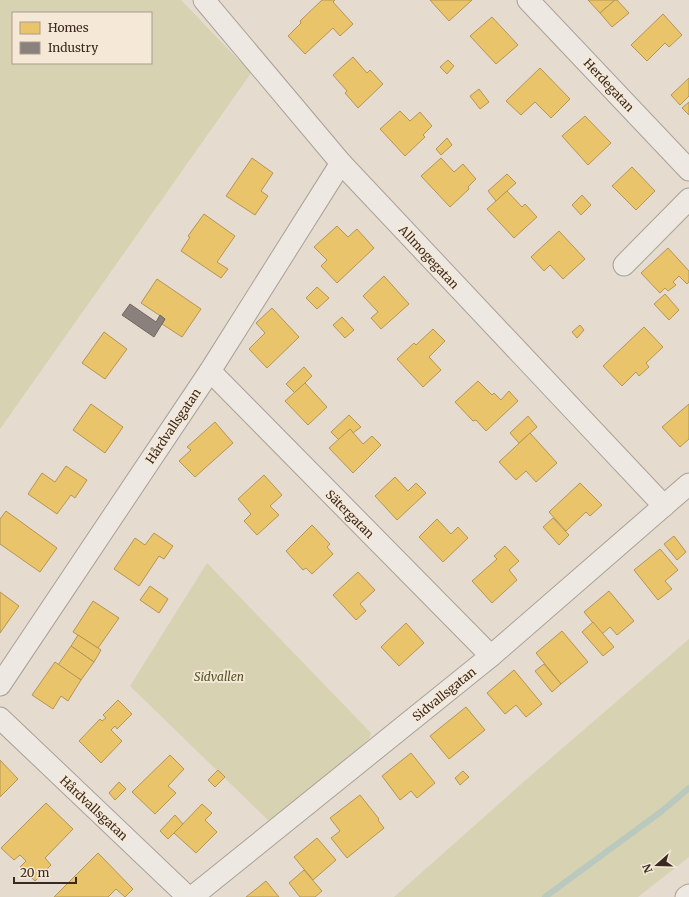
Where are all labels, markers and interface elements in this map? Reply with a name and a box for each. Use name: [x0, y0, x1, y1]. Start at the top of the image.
legend: [12, 12, 152, 64]
text: Homes: [48, 20, 89, 35]
text: Industry: [48, 40, 98, 55]
street label: Herdegatan: [581, 55, 637, 115]
street label: Allmogegatan: [395, 221, 462, 292]
street label: Hårdvallsgatan: [142, 386, 204, 466]
street label: Sätergatan: [323, 487, 377, 541]
street label: Sidvallsgatan: [409, 664, 479, 724]
park label: Sidvallen: [194, 669, 244, 684]
street label: Hårdvallsgatan: [57, 773, 131, 843]
north arrow: [637, 845, 677, 885]
scale bar: [14, 859, 76, 885]
text: N: [639, 862, 656, 875]
text: 20 m: [20, 865, 49, 880]

